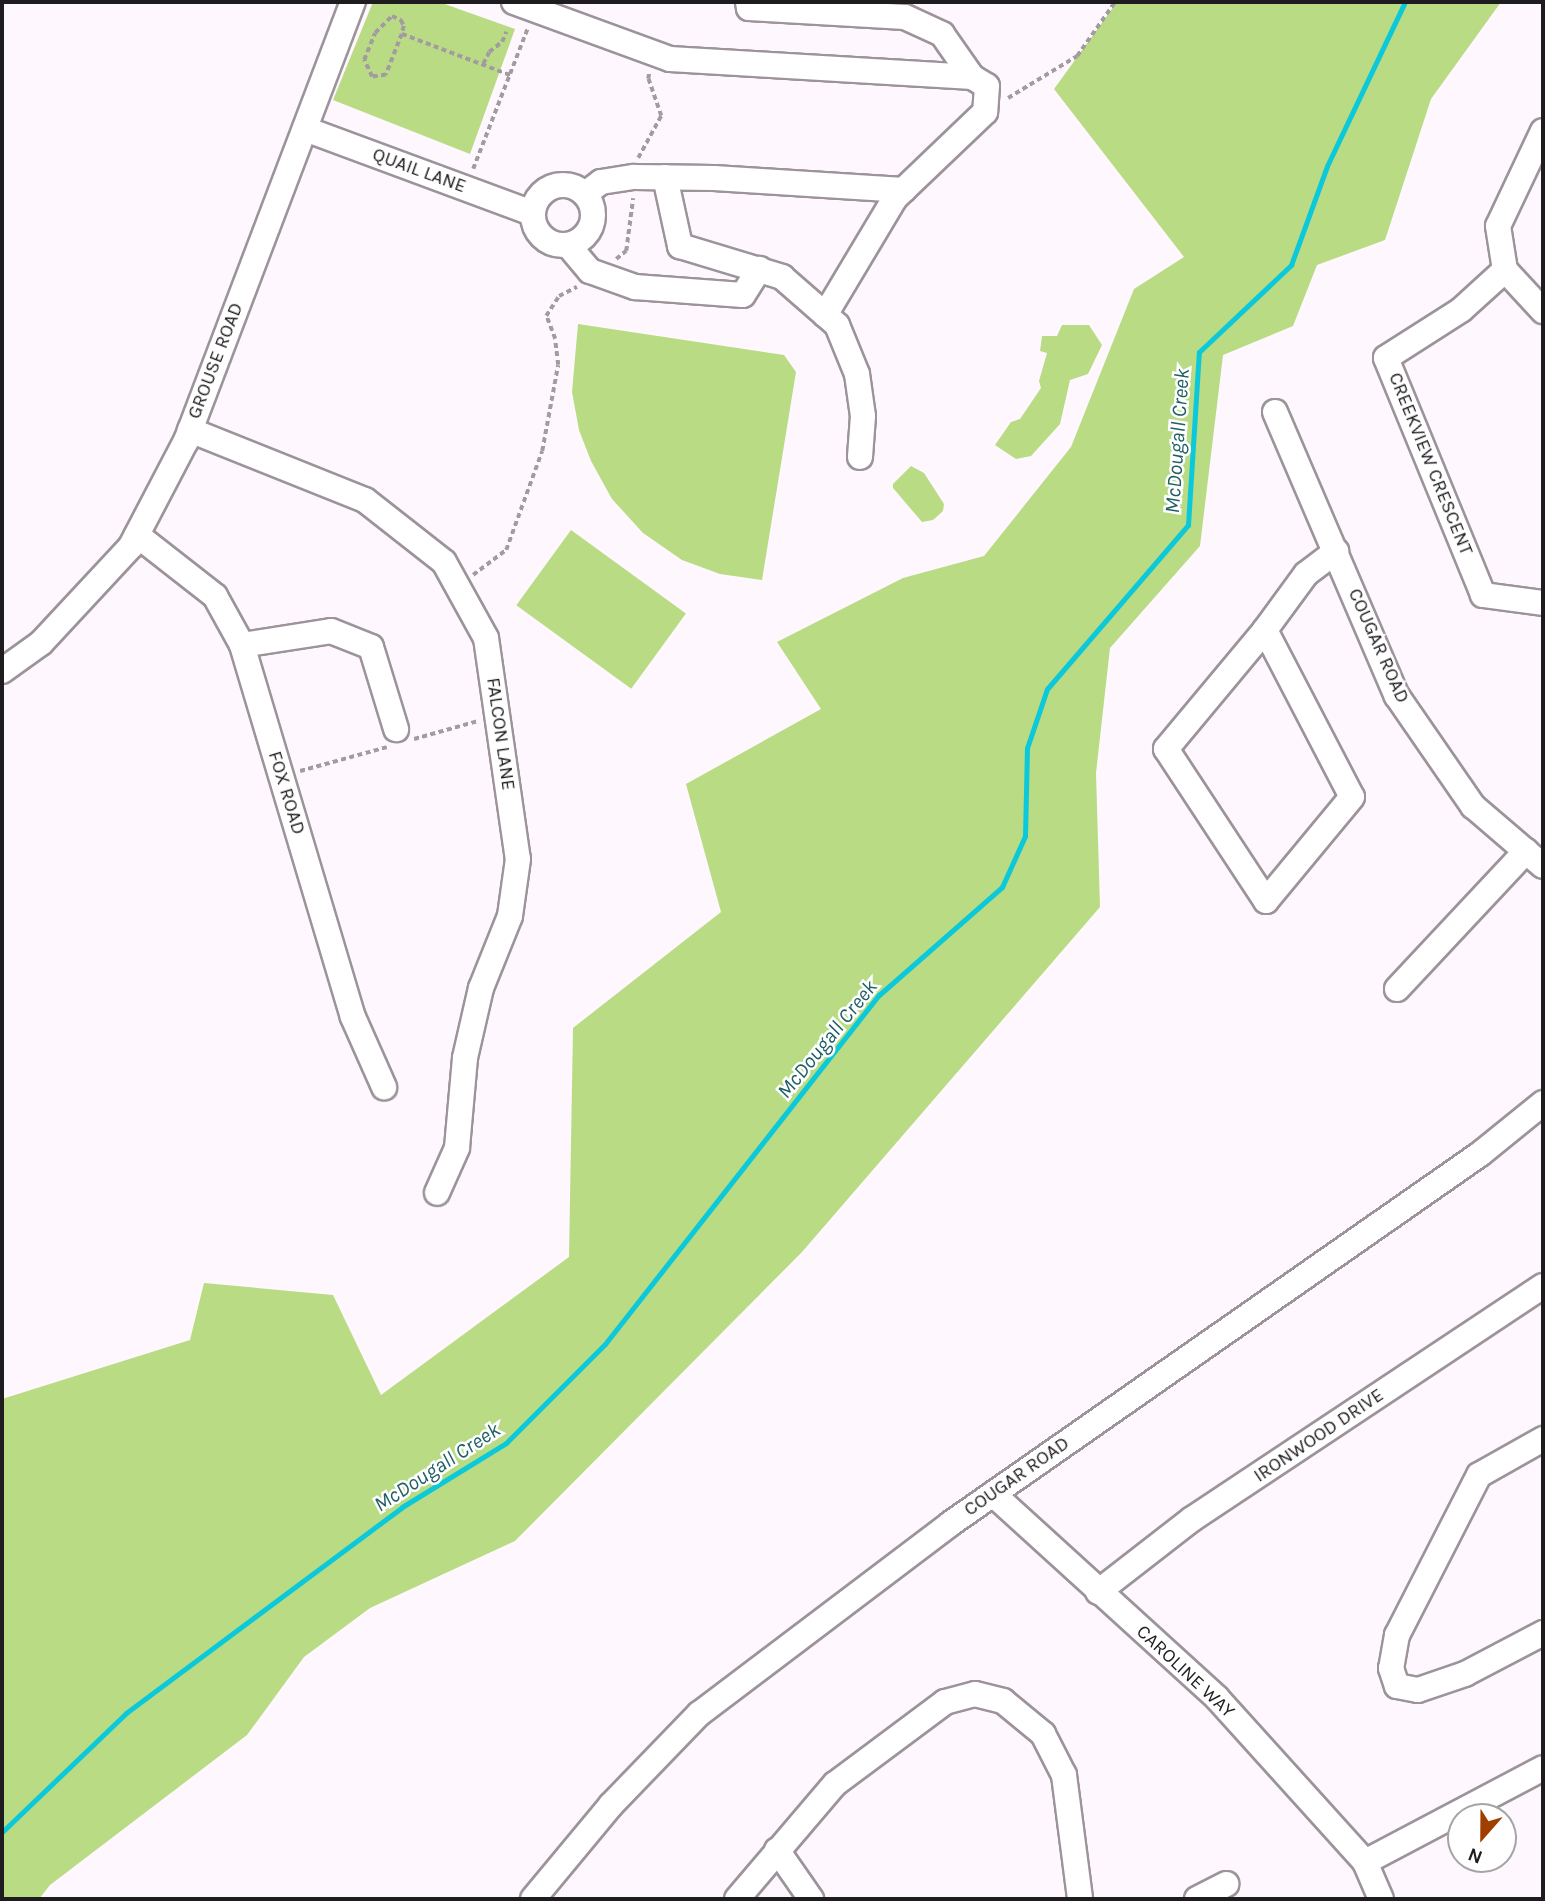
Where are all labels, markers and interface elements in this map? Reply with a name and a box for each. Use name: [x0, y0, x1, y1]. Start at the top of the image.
street label: QUAIL LANE: [369, 144, 469, 198]
street label: GROUSE ROAD: [183, 300, 249, 422]
water label: McDougall Creek: [1159, 368, 1195, 514]
street label: CREEKVIEW CRESCENT: [1383, 369, 1477, 559]
street label: COUGAR ROAD: [1343, 585, 1413, 707]
street label: FALCON LANE: [481, 676, 519, 792]
street label: FOX ROAD: [263, 749, 309, 837]
water label: McDougall Creek: [772, 975, 882, 1103]
street label: IRONWOOD DRIVE: [1250, 1384, 1388, 1488]
water label: McDougall Creek: [369, 1417, 505, 1517]
street label: COUGAR ROAD: [960, 1432, 1074, 1522]
street label: CAROLINE WAY: [1131, 1621, 1239, 1723]
north arrow: [1447, 1803, 1517, 1873]
text: N: [1465, 1843, 1485, 1868]

